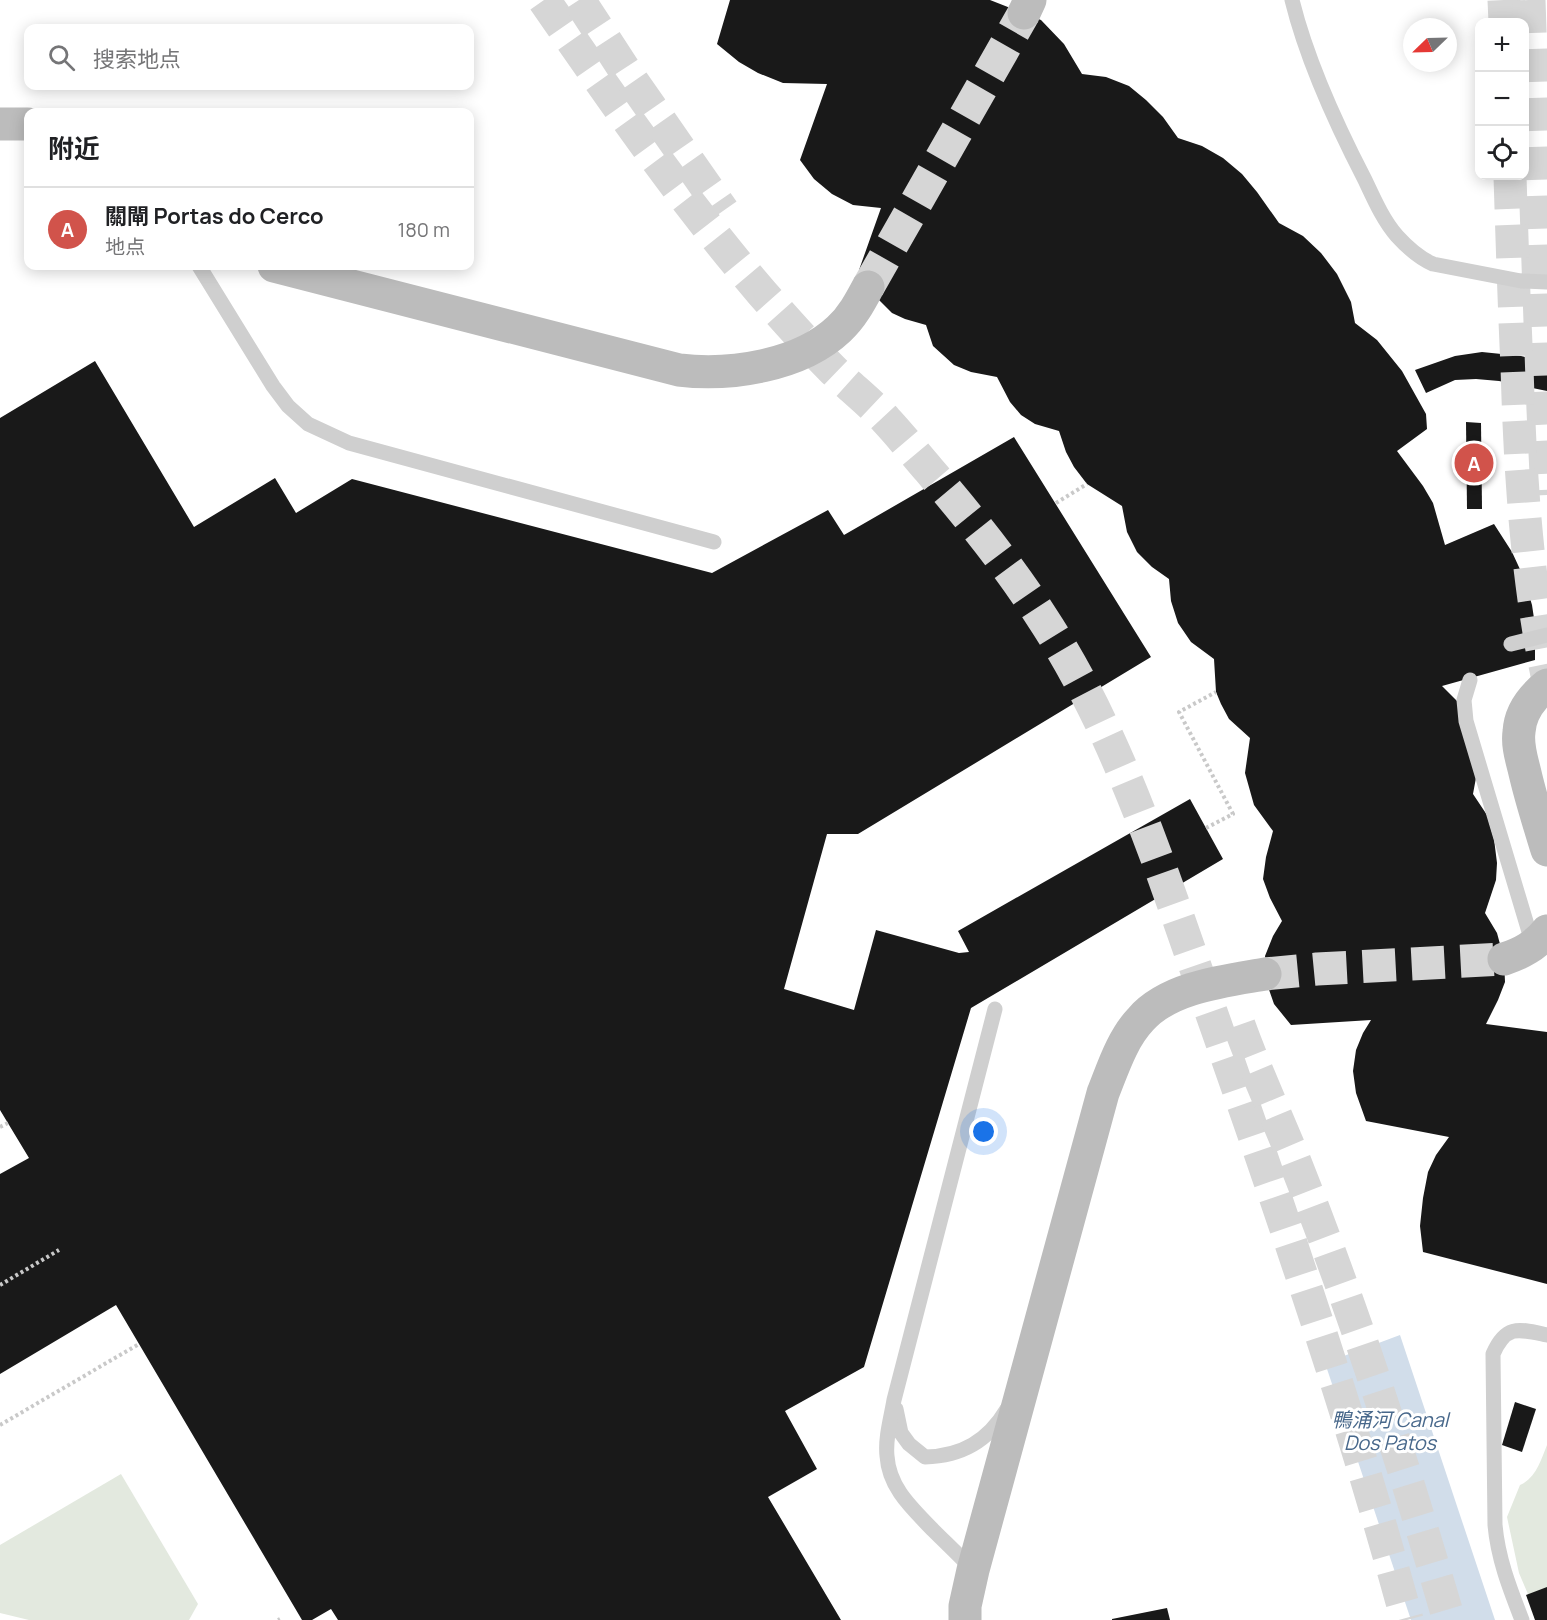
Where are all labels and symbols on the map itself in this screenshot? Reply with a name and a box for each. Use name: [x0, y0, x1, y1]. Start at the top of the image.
north arrow: [1403, 18, 1457, 72]
pin: A: [1454, 440, 1494, 486]
your location: [969, 1117, 998, 1146]
water label: 鴨涌河 Canal Dos Patos: [1331, 1406, 1451, 1456]

